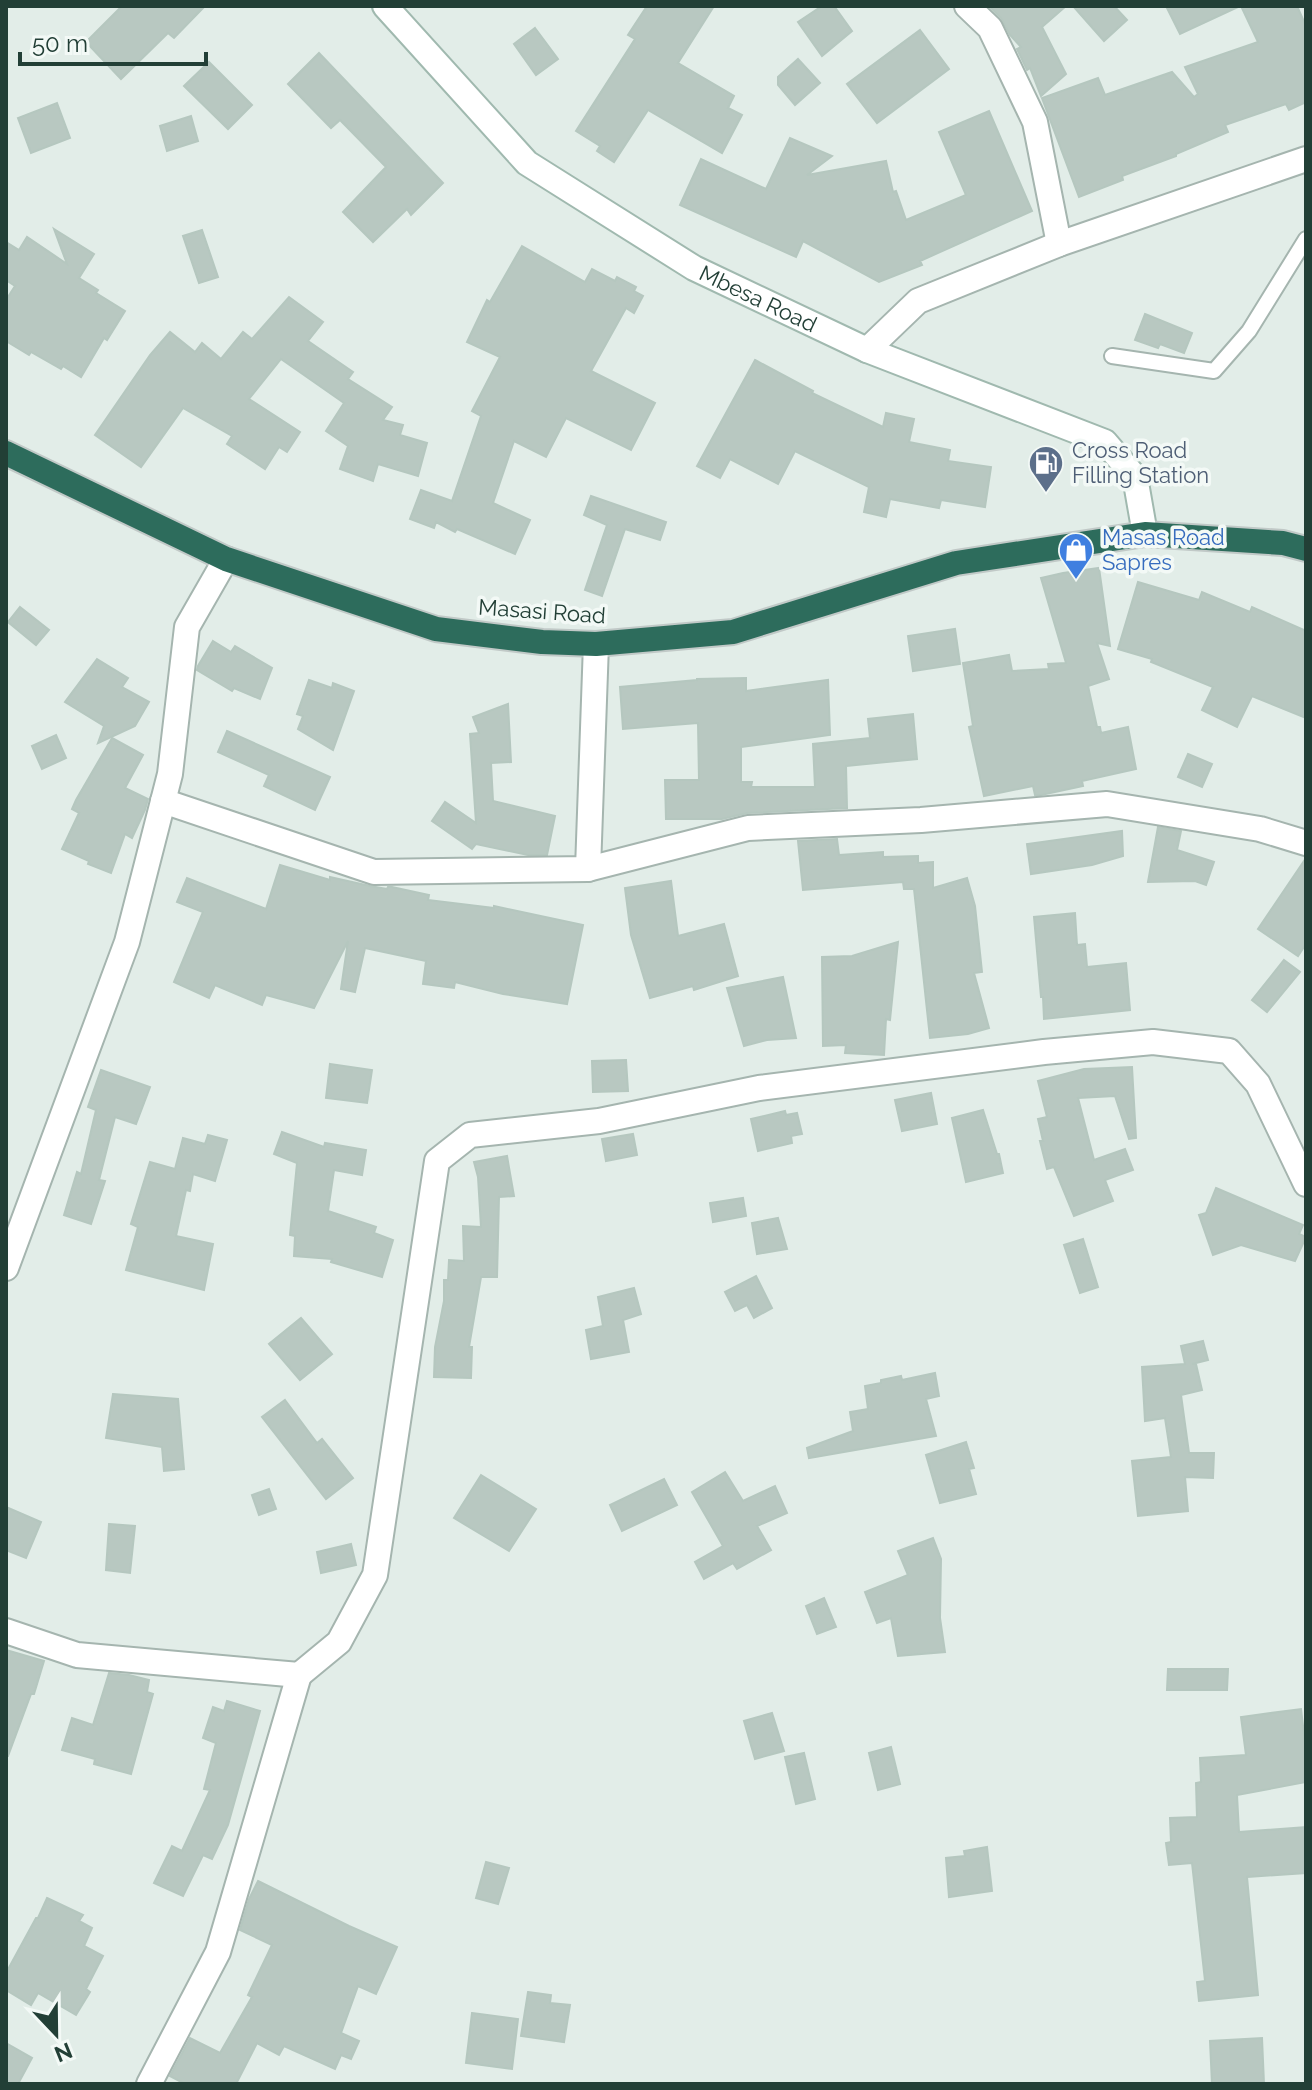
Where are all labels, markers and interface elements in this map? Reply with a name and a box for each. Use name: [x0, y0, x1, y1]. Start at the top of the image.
scale bar: [20, 16, 206, 66]
text: 50 m: [32, 29, 88, 58]
street label: Mbesa Road: [695, 260, 821, 337]
place label: Cross Road Filling Station: [1072, 437, 1209, 488]
fuel station icon: Cross Road Filling Station: [1027, 444, 1065, 494]
place label: Masas Road Sapres: [1102, 524, 1225, 575]
shop icon: Masas Road Sapres: [1057, 531, 1095, 581]
street label: Masasi Road: [477, 594, 607, 628]
north arrow: [16, 1994, 96, 2074]
text: N: [51, 2037, 76, 2068]

